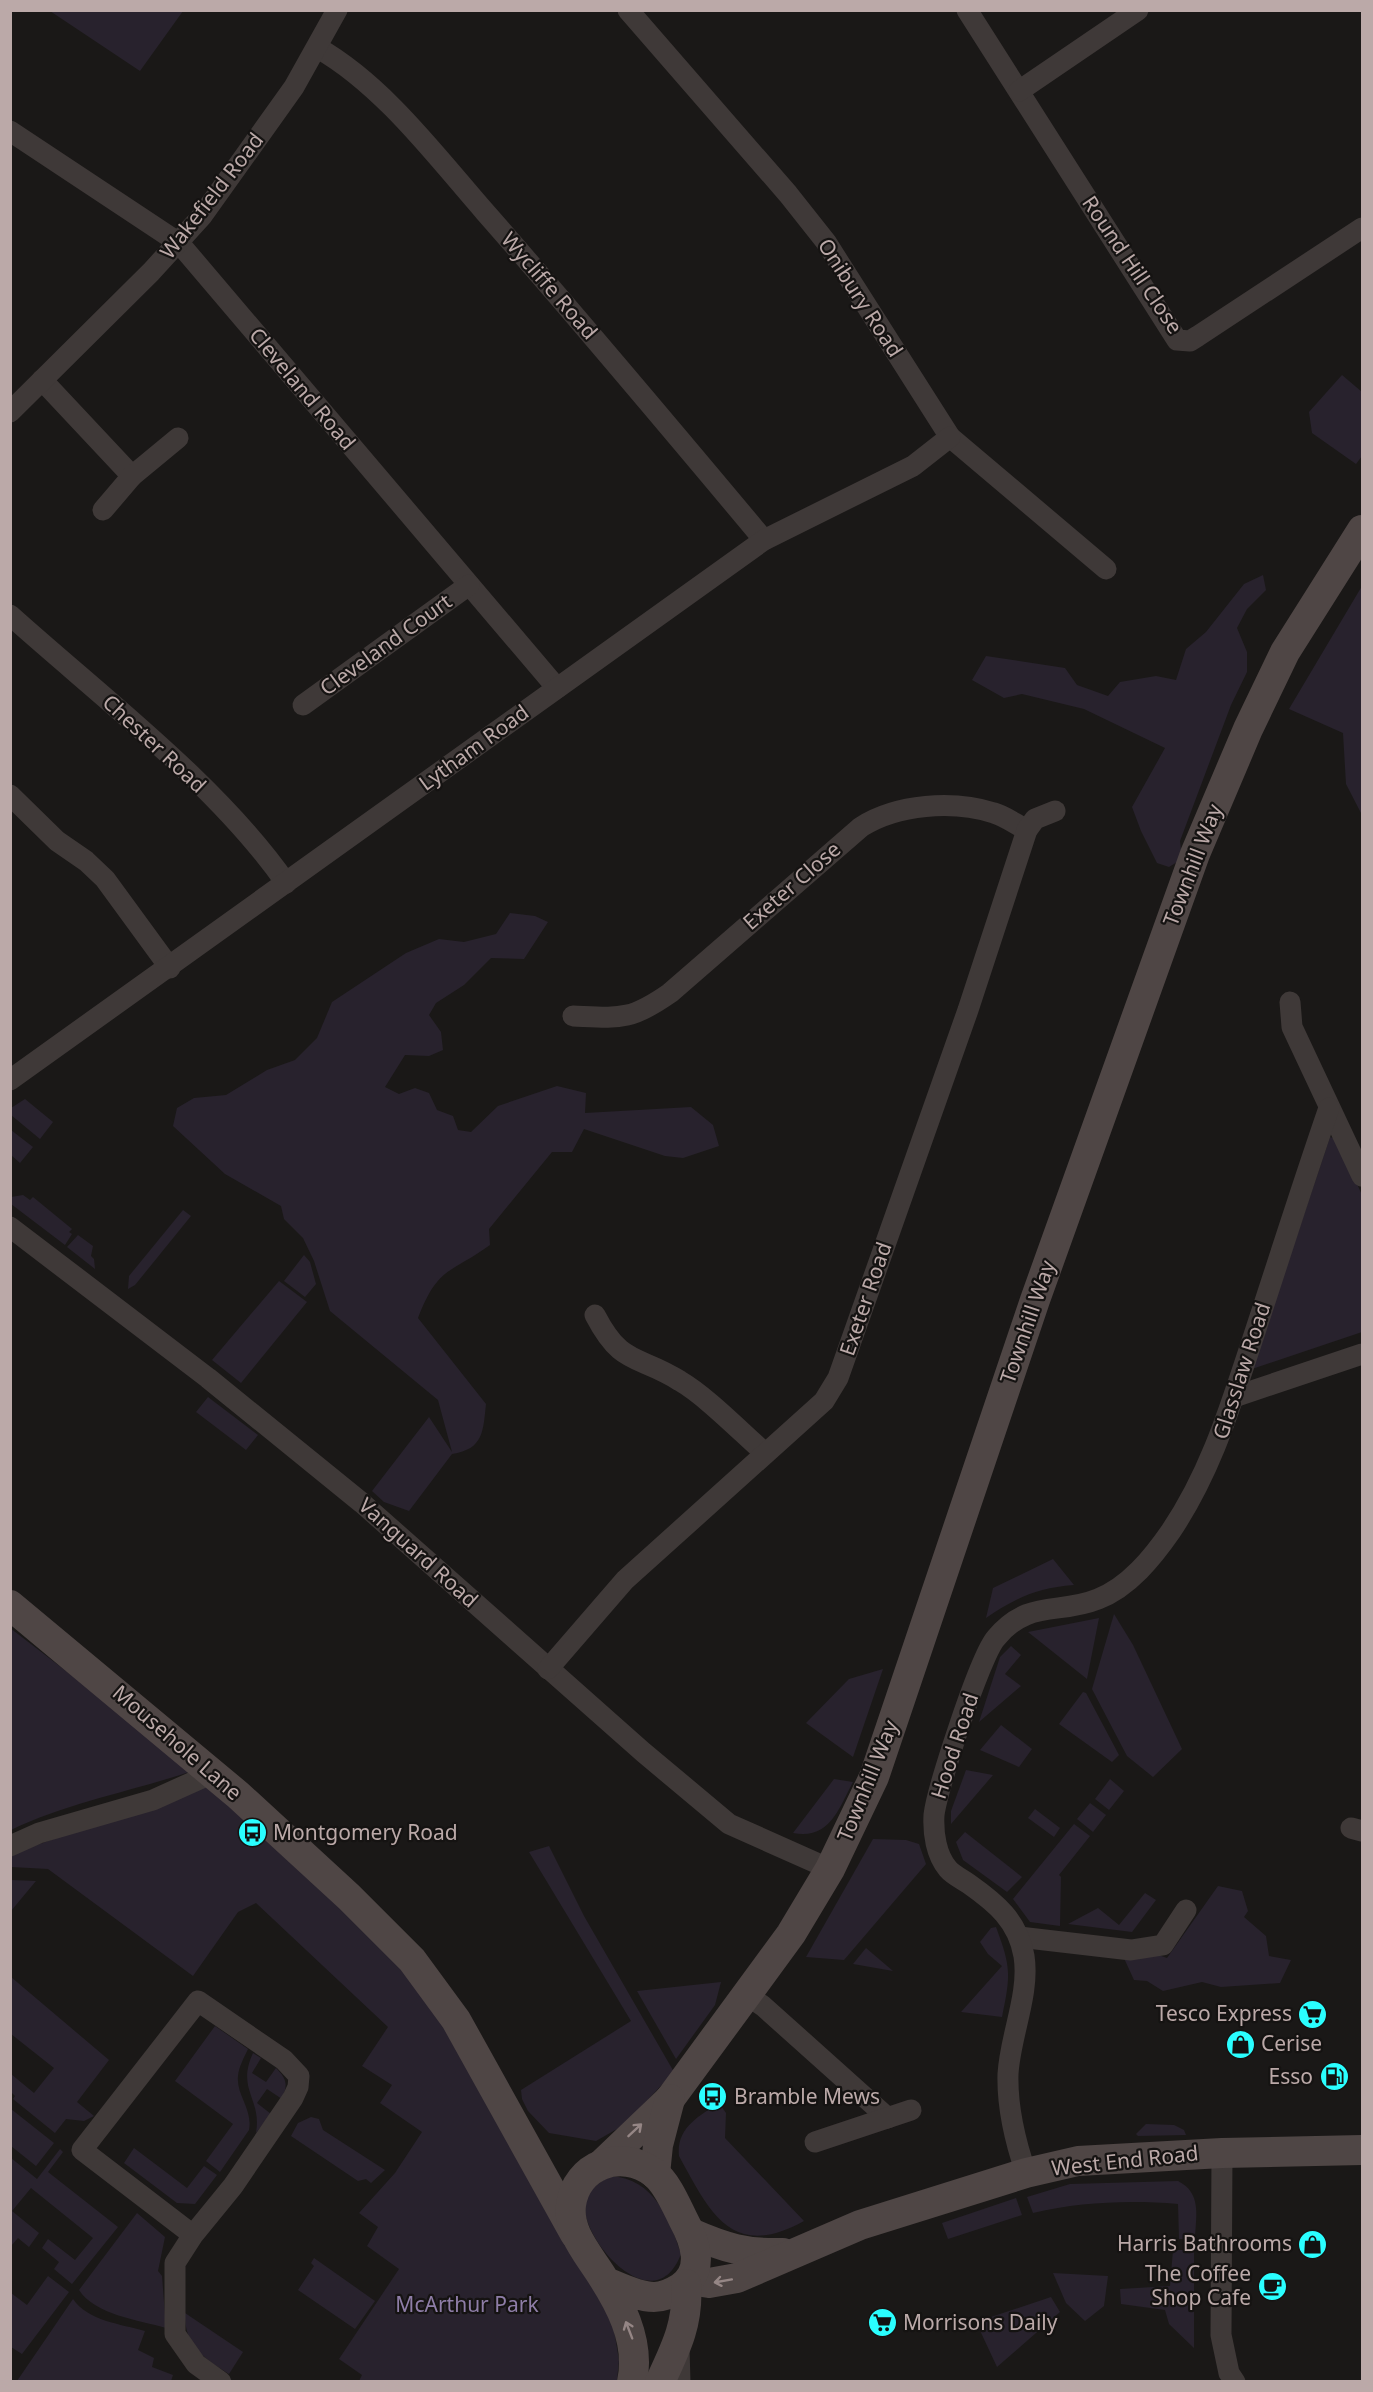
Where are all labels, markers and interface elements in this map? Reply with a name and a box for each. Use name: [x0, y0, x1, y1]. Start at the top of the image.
street label: Wakefield Road: [153, 127, 269, 264]
street label: Round Hill Close: [1076, 190, 1189, 339]
street label: Wycliffe Road: [495, 226, 604, 345]
street label: Onibury Road: [812, 233, 910, 362]
street label: Cleveland Road: [243, 321, 362, 455]
street label: Cleveland Court: [314, 587, 457, 701]
street label: Chester Road: [97, 688, 213, 799]
street label: Lytham Road: [413, 698, 534, 797]
street label: Townhill Way: [1156, 799, 1228, 930]
street label: Exeter Close: [736, 835, 846, 936]
street label: Exeter Road: [833, 1238, 898, 1359]
street label: Townhill Way: [993, 1256, 1061, 1387]
street label: Glasslaw Road: [1206, 1299, 1276, 1443]
street label: Vanguard Road: [353, 1491, 484, 1613]
street label: Mousehole Lane: [107, 1678, 248, 1806]
street label: Hood Road: [924, 1689, 984, 1802]
street label: Townhill Way: [830, 1716, 904, 1845]
bus stop icon: Montgomery Road: [236, 1817, 268, 1849]
place label: Montgomery Road: [273, 1818, 458, 1846]
supermarket icon: Tesco Express: [1297, 1998, 1329, 2030]
place label: Tesco Express: [1156, 1999, 1292, 2027]
shop icon: Cerise: [1224, 2028, 1256, 2060]
place label: Cerise: [1261, 2029, 1322, 2057]
fuel station icon: Esso: [1318, 2061, 1350, 2093]
place label: Esso: [1269, 2062, 1313, 2090]
bus stop icon: Bramble Mews: [697, 2081, 729, 2113]
place label: Bramble Mews: [734, 2082, 880, 2110]
one-way arrow: [627, 2123, 642, 2137]
street label: West End Road: [1050, 2138, 1200, 2182]
shop icon: Harris Bathrooms: [1297, 2228, 1329, 2260]
place label: Harris Bathrooms: [1117, 2229, 1292, 2257]
place label: The Coffee Shop Cafe: [1145, 2259, 1251, 2311]
cafe icon: The Coffee Shop Cafe: [1256, 2270, 1288, 2302]
one-way arrow: [713, 2276, 733, 2287]
park label: McArthur Park: [395, 2290, 539, 2318]
supermarket icon: Morrisons Daily: [866, 2307, 898, 2339]
place label: Morrisons Daily: [903, 2308, 1058, 2336]
one-way arrow: [622, 2321, 633, 2340]

